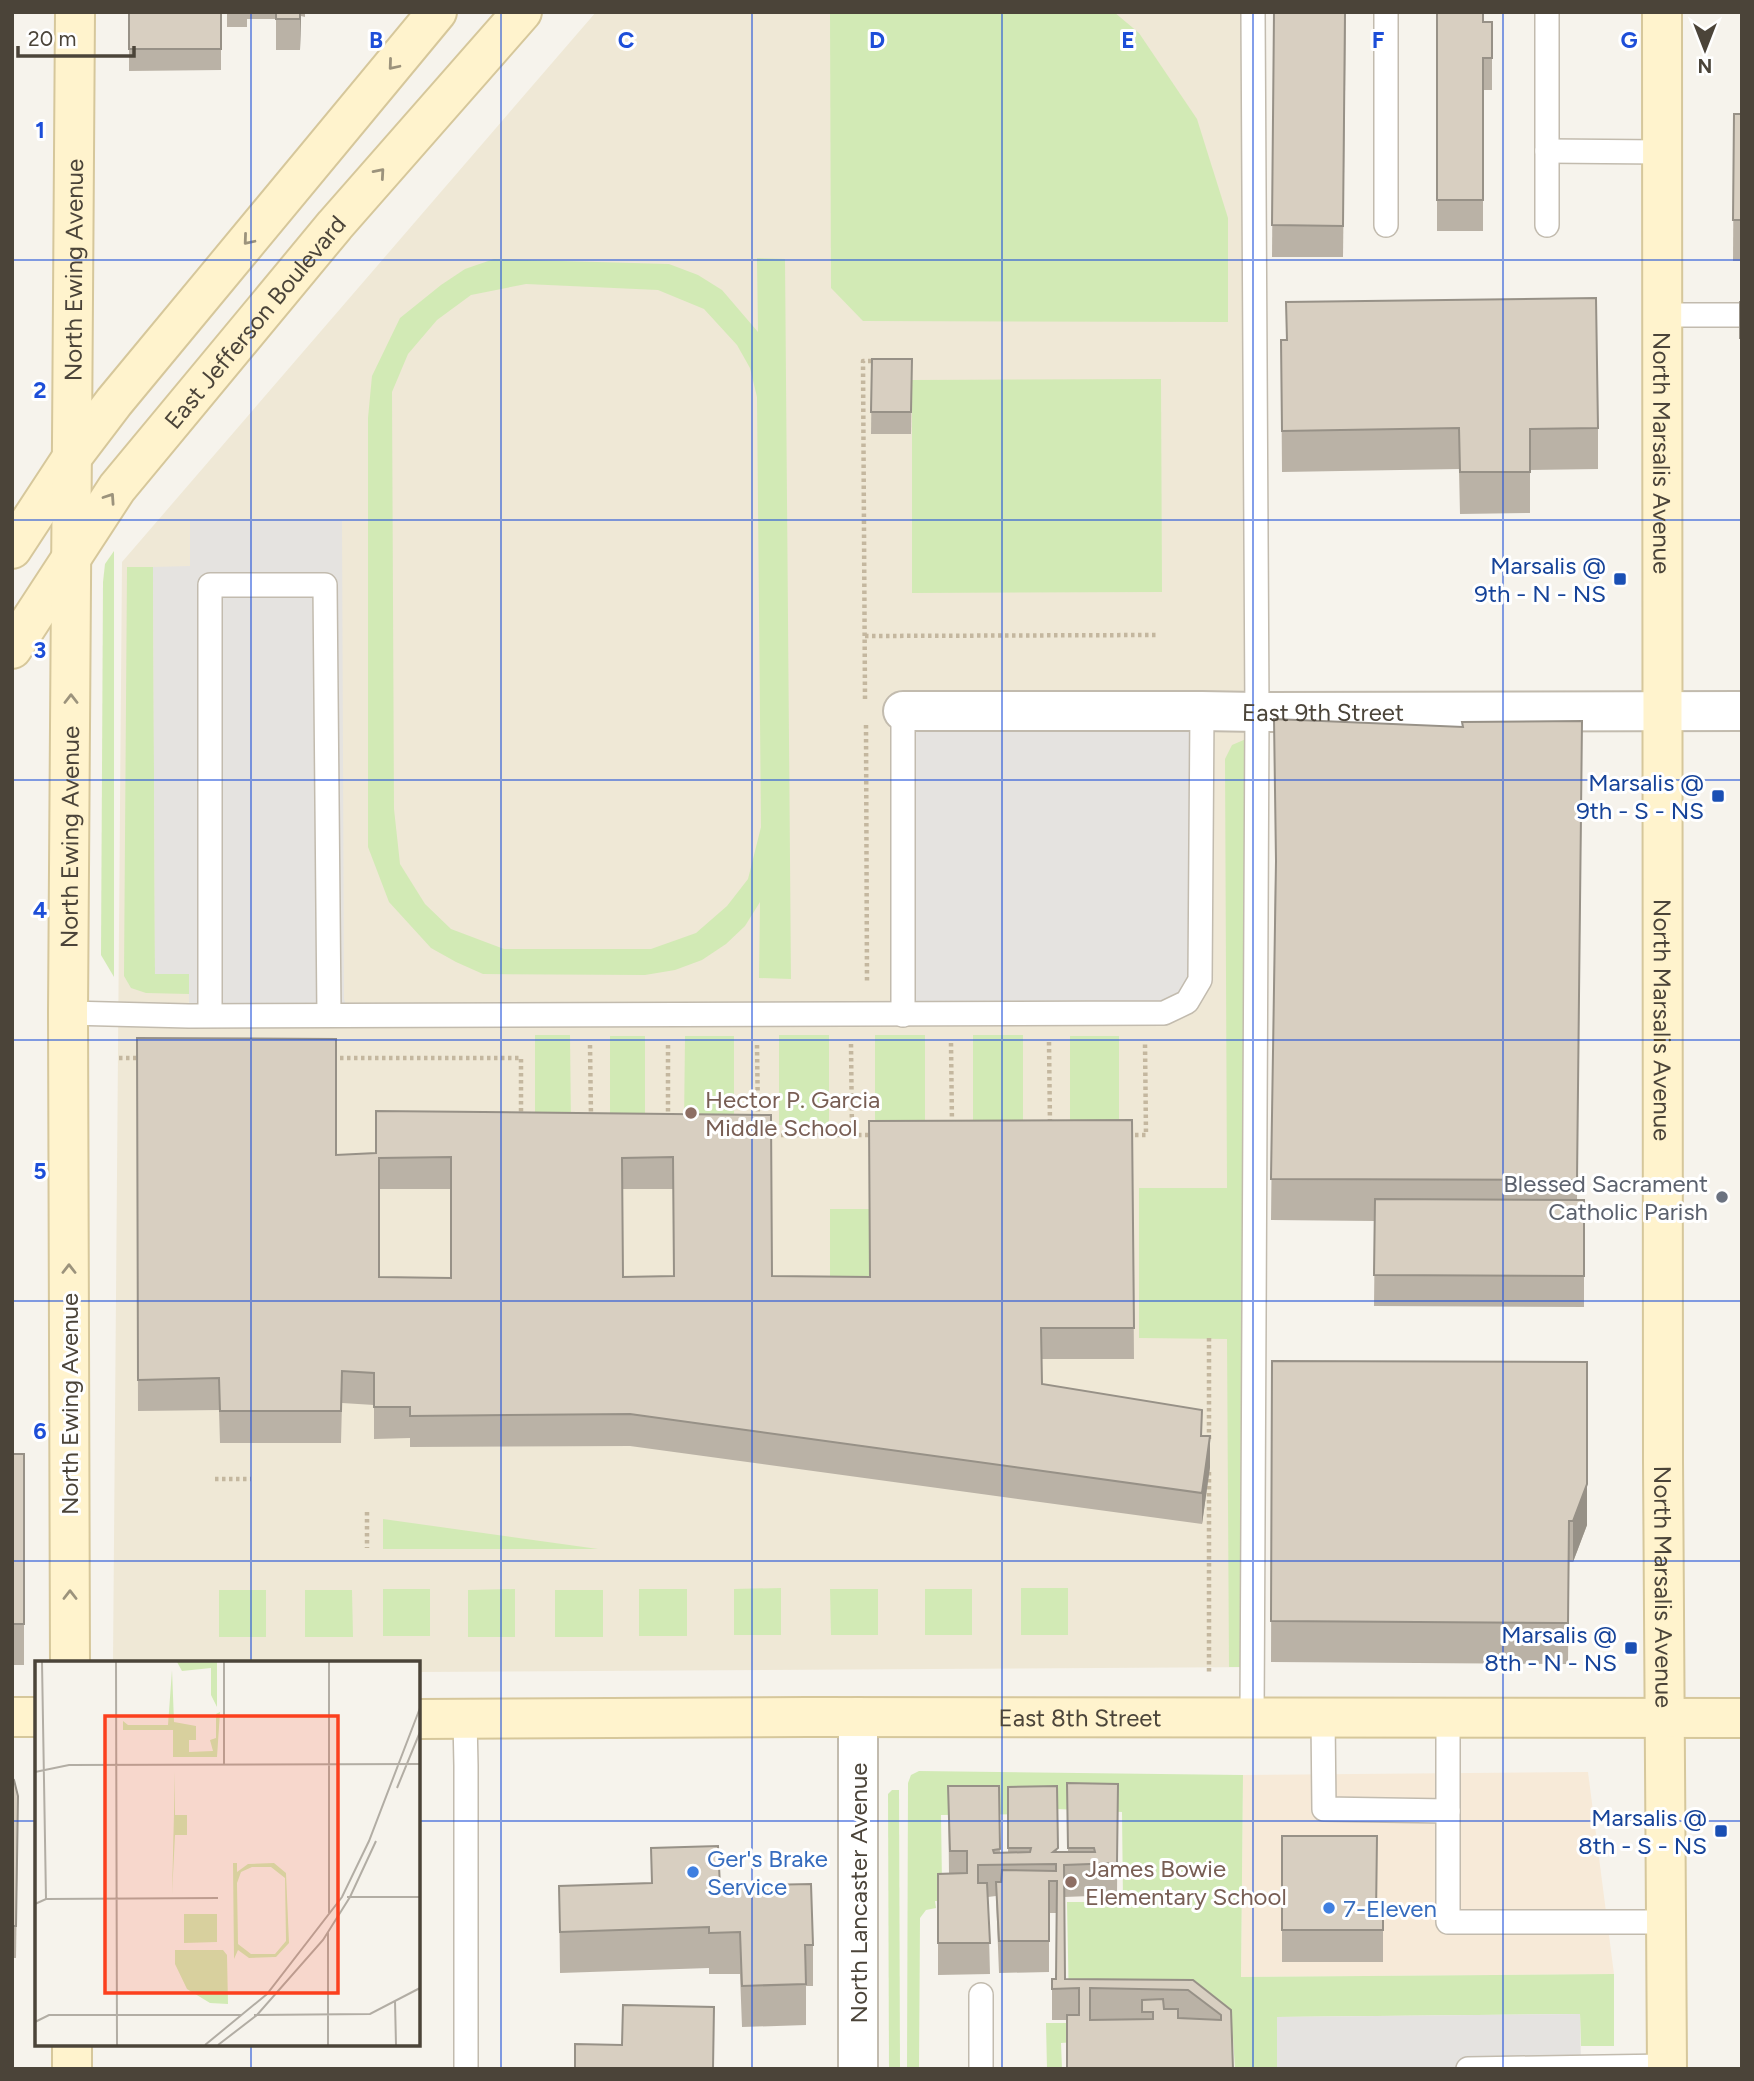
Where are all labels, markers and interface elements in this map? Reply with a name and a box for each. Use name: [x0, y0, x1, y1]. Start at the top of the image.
scale bar: [18, 14, 133, 58]
north arrow: [1670, 14, 1740, 84]
text: 20 m: [28, 26, 76, 51]
text: B: [369, 26, 383, 54]
text: C: [618, 26, 635, 54]
text: D: [869, 26, 885, 54]
text: E: [1121, 26, 1135, 54]
text: F: [1372, 26, 1385, 54]
text: G: [1620, 26, 1638, 54]
text: N: [1698, 54, 1712, 77]
one-way arrow: [389, 56, 401, 69]
text: 1: [35, 116, 45, 144]
street label: North Ewing Avenue: [58, 159, 88, 381]
one-way arrow: [372, 169, 384, 182]
street label: East Jefferson Boulevard: [158, 209, 351, 434]
one-way arrow: [244, 231, 256, 244]
street label: North Marsalis Avenue: [1648, 332, 1677, 574]
text: 2: [33, 376, 47, 404]
one-way arrow: [102, 493, 115, 506]
place label: Marsalis @ 9th - N - NS: [1474, 551, 1606, 608]
marker: Marsalis @ 9th - N - NS: [1612, 571, 1628, 587]
text: 3: [34, 636, 46, 664]
one-way arrow: [63, 693, 79, 703]
street label: East 9th Street: [1242, 697, 1404, 727]
street label: North Ewing Avenue: [54, 726, 85, 948]
place label: Marsalis @ 9th - S - NS: [1576, 768, 1704, 825]
marker: Marsalis @ 9th - S - NS: [1710, 788, 1726, 804]
text: 4: [33, 896, 47, 924]
street label: North Marsalis Avenue: [1648, 899, 1677, 1141]
place label: Hector P. Garcia Middle School: [705, 1085, 880, 1142]
marker: Hector P. Garcia Middle School: [683, 1105, 699, 1121]
text: 5: [33, 1157, 47, 1185]
place label: Blessed Sacrament Catholic Parish: [1503, 1169, 1708, 1226]
marker: Blessed Sacrament Catholic Parish: [1714, 1189, 1730, 1205]
one-way arrow: [61, 1263, 77, 1274]
street label: North Ewing Avenue: [55, 1293, 84, 1515]
text: 6: [33, 1417, 47, 1445]
street label: North Marsalis Avenue: [1649, 1466, 1679, 1708]
one-way arrow: [62, 1589, 78, 1599]
place label: Marsalis @ 8th - N - NS: [1484, 1620, 1617, 1677]
marker: Marsalis @ 8th - N - NS: [1623, 1640, 1639, 1656]
inset map: [35, 1661, 420, 2046]
street label: East 8th Street: [998, 1703, 1162, 1732]
street label: North Lancaster Avenue: [844, 1763, 873, 2023]
place label: Marsalis @ 8th - S - NS: [1578, 1803, 1707, 1860]
marker: Marsalis @ 8th - S - NS: [1713, 1823, 1729, 1839]
place label: Ger's Brake Service: [707, 1844, 828, 1901]
place label: James Bowie Elementary School: [1085, 1854, 1287, 1911]
marker: Ger's Brake Service: [685, 1864, 701, 1880]
marker: James Bowie Elementary School: [1063, 1874, 1079, 1890]
place label: 7-Eleven: [1343, 1894, 1437, 1923]
marker: 7-Eleven: [1321, 1900, 1337, 1916]

